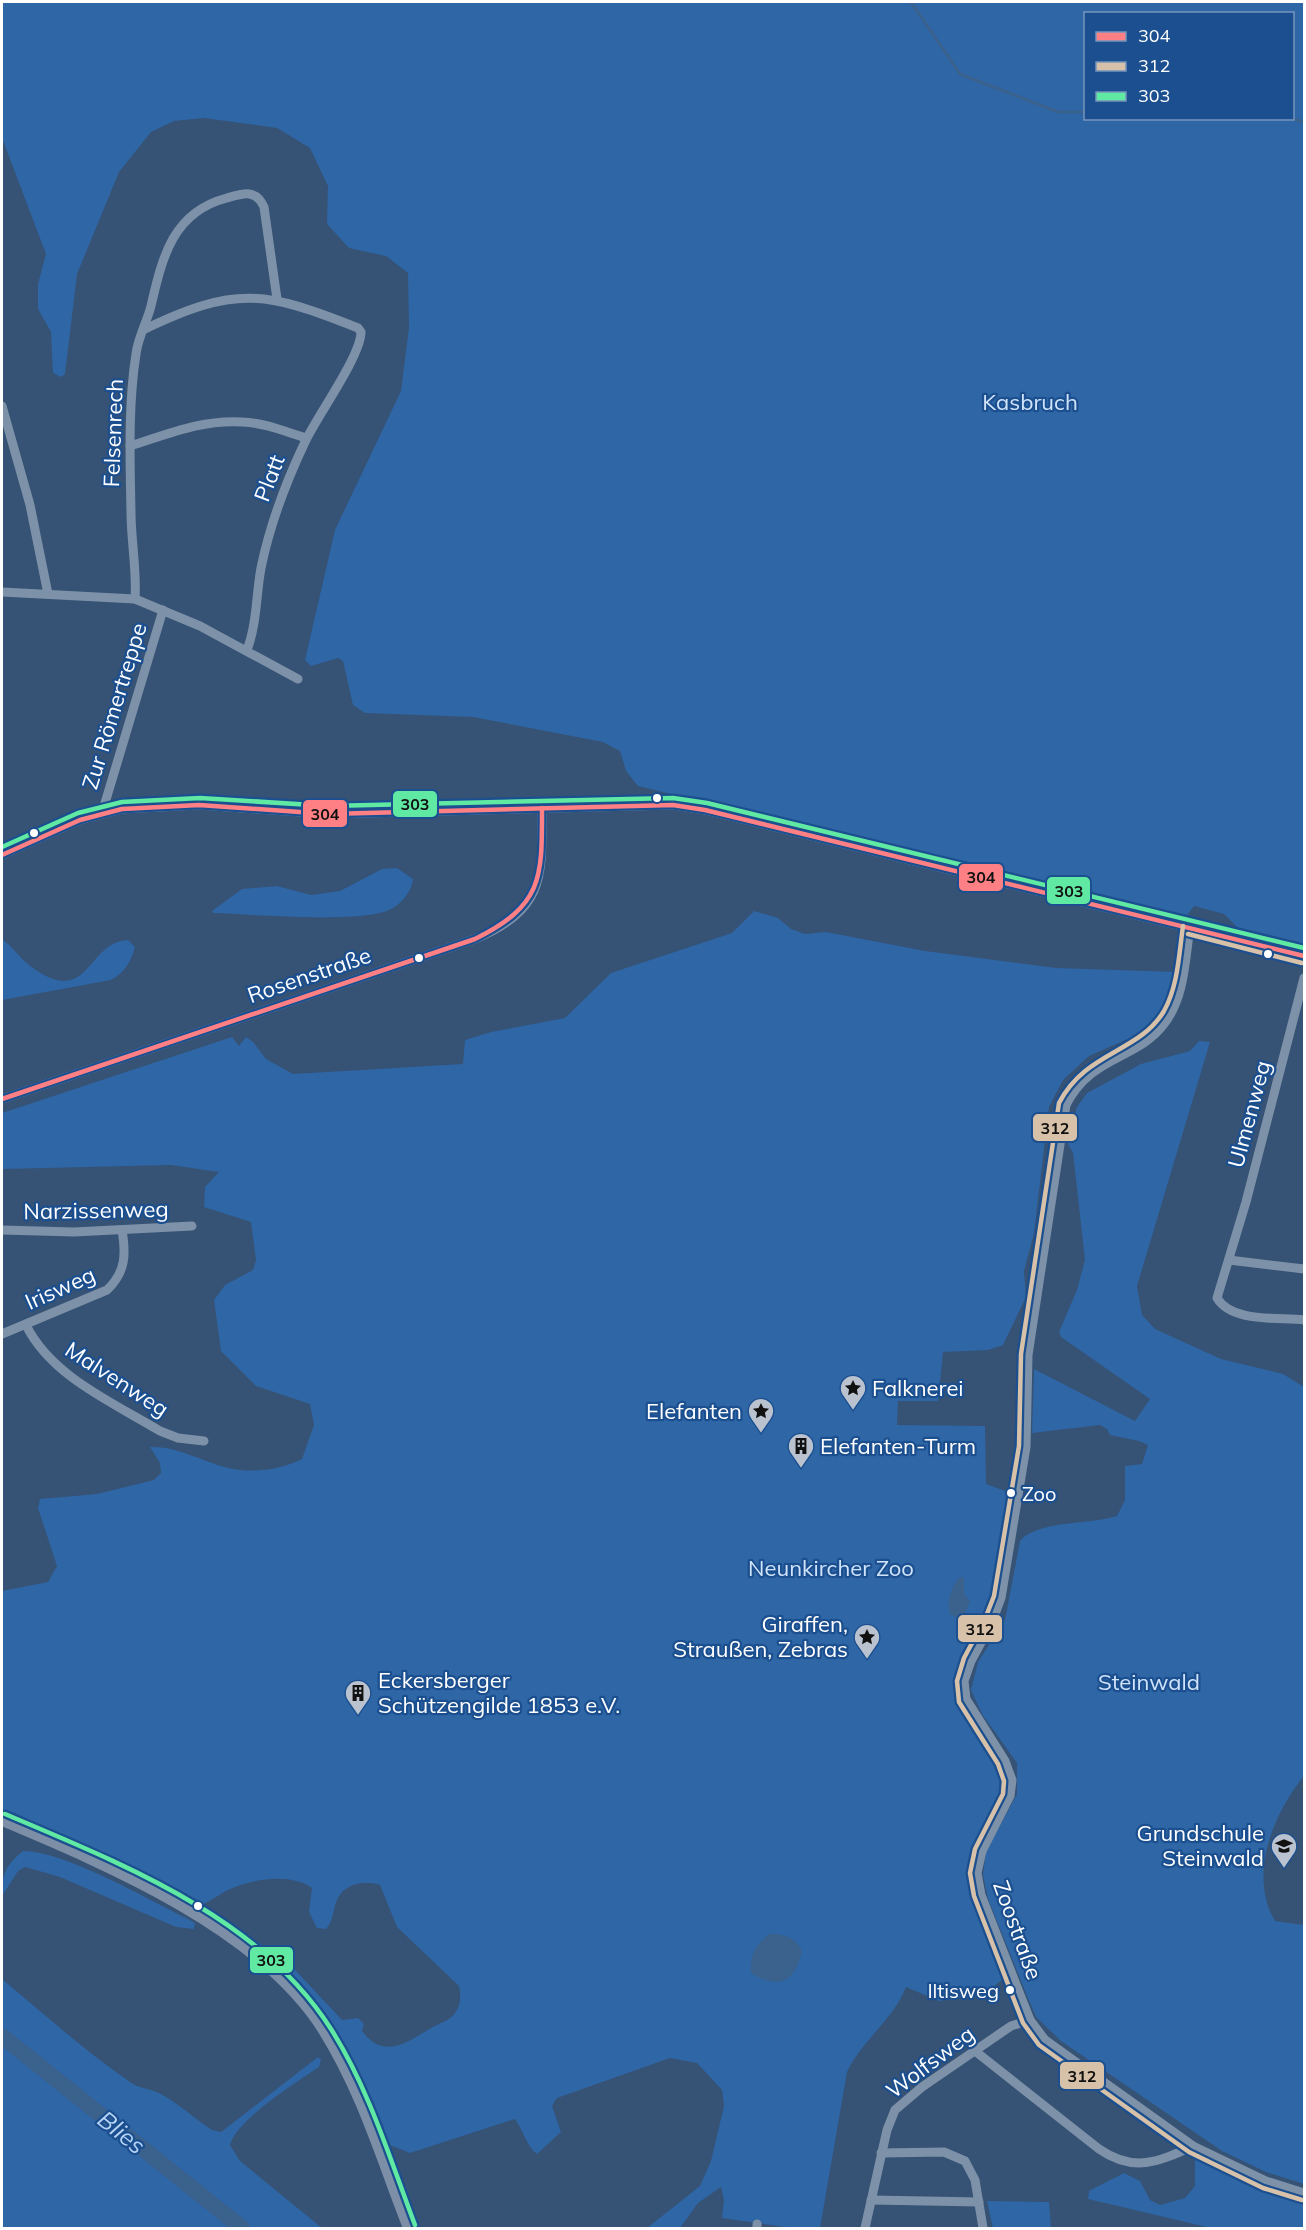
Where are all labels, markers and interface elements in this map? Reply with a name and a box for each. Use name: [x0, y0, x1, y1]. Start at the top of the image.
legend: [1084, 12, 1294, 120]
text: 304: [1138, 24, 1171, 47]
text: 312: [1138, 54, 1170, 77]
text: 303: [1138, 84, 1170, 107]
street label: Felsenrech: [97, 378, 129, 488]
park label: Kasbruch: [982, 388, 1078, 416]
street label: Platt: [247, 450, 291, 505]
street label: Zur Römertreppe: [75, 619, 153, 793]
line badge: 303: [392, 790, 438, 818]
unlabelled marker: [651, 792, 663, 804]
text: 303: [401, 794, 429, 814]
line badge: 304: [302, 799, 348, 828]
text: 304: [311, 804, 340, 824]
unlabelled marker: [28, 827, 40, 839]
line badge: 304: [958, 863, 1004, 892]
text: 304: [967, 867, 996, 887]
line badge: 303: [1046, 876, 1091, 905]
text: 303: [1055, 881, 1083, 901]
street label: Rosenstraße: [244, 941, 374, 1009]
unlabelled marker: [1262, 948, 1274, 960]
unlabelled marker: [413, 952, 425, 964]
street label: Ulmenweg: [1221, 1057, 1277, 1171]
line badge: 312: [1032, 1113, 1078, 1142]
text: 312: [1041, 1118, 1069, 1138]
street label: Narzissenweg: [23, 1195, 169, 1225]
street label: Irisweg: [21, 1260, 99, 1316]
street label: Malvenweg: [60, 1335, 174, 1423]
place icon: Falknerei: [838, 1373, 868, 1411]
place label: Falknerei: [872, 1374, 964, 1402]
place icon: Elefanten: [746, 1396, 776, 1434]
place label: Elefanten: [646, 1397, 742, 1425]
building icon: Elefanten-Turm: [786, 1431, 816, 1469]
place label: Elefanten-Turm: [820, 1432, 976, 1460]
place label: Zoo: [1022, 1481, 1056, 1506]
marker: Zoo: [1005, 1487, 1017, 1499]
park label: Neunkircher Zoo: [748, 1554, 914, 1582]
place label: Giraffen, Straußen, Zebras: [673, 1610, 848, 1663]
line badge: 312: [957, 1614, 1003, 1643]
text: 312: [966, 1619, 994, 1639]
place icon: Giraffen, Straußen, Zebras: [852, 1622, 882, 1660]
place label: Eckersberger Schützengilde 1853 e.V.: [378, 1666, 620, 1719]
park label: Steinwald: [1098, 1668, 1200, 1696]
building icon: Eckersberger Schützengilde 1853 e.V.: [343, 1678, 373, 1716]
place label: Grundschule Steinwald: [1137, 1819, 1264, 1872]
school or university icon: Grundschule Steinwald: [1269, 1831, 1299, 1869]
street label: Zoostraße: [987, 1877, 1049, 1983]
unlabelled marker: [192, 1900, 204, 1912]
line badge: 303: [249, 1946, 294, 1974]
text: 303: [257, 1950, 285, 1970]
place label: Iltisweg: [927, 1978, 999, 2003]
marker: Iltisweg: [1004, 1984, 1016, 1996]
street label: Wolfsweg: [880, 2020, 980, 2104]
line badge: 312: [1059, 2061, 1105, 2090]
text: 312: [1068, 2066, 1096, 2086]
water label: Blies: [92, 2104, 152, 2160]

